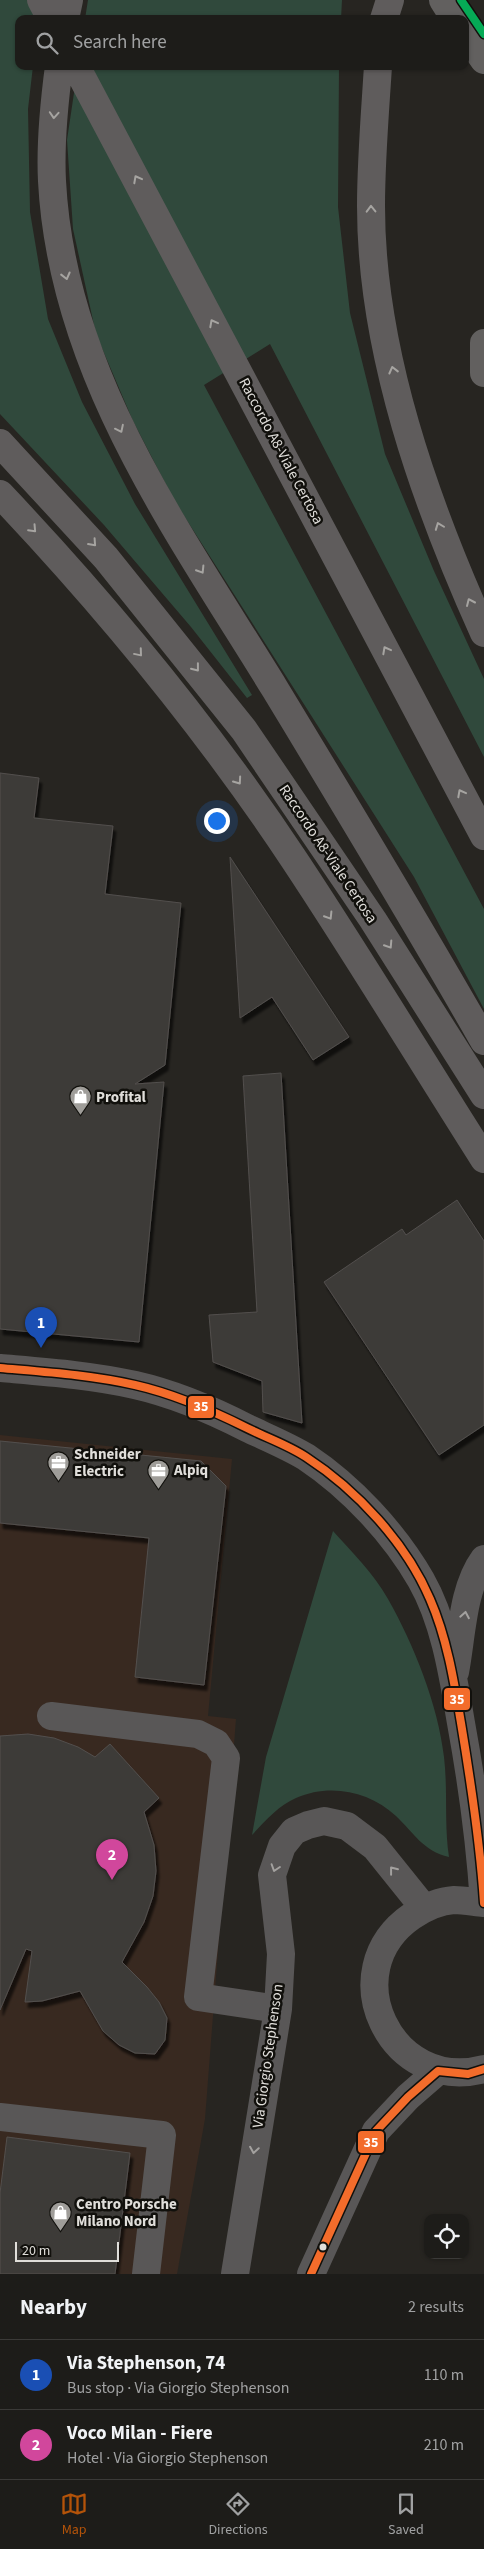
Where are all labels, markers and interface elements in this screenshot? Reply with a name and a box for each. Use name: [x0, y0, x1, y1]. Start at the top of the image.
search box: [15, 15, 469, 70]
icon: search: [33, 29, 61, 57]
text: Search here: [73, 29, 167, 56]
one-way arrow: [48, 111, 59, 119]
one-way arrow: [133, 176, 143, 185]
one-way arrow: [366, 205, 376, 213]
one-way arrow: [61, 271, 71, 280]
one-way arrow: [209, 319, 219, 328]
one-way arrow: [388, 366, 399, 375]
street label: Raccordo A8-Viale Certosa: [233, 374, 329, 528]
one-way arrow: [114, 424, 125, 433]
one-way arrow: [435, 522, 445, 530]
one-way arrow: [27, 524, 36, 533]
one-way arrow: [87, 537, 96, 546]
one-way arrow: [195, 564, 204, 573]
one-way arrow: [466, 598, 477, 607]
one-way arrow: [382, 646, 392, 655]
one-way arrow: [134, 647, 143, 656]
one-way arrow: [191, 662, 199, 671]
one-way arrow: [233, 775, 241, 784]
street label: Raccordo A8-Viale Certosa: [274, 781, 382, 927]
one-way arrow: [457, 790, 467, 799]
your location: [204, 808, 230, 834]
one-way arrow: [323, 910, 333, 919]
one-way arrow: [383, 939, 392, 948]
shop icon: Profital: [68, 1085, 92, 1116]
place label: Profital: [96, 1087, 147, 1108]
pin: 1: [25, 1307, 57, 1348]
line badge: 35: [187, 1395, 215, 1419]
text: 35: [194, 1397, 208, 1417]
place label: Schneider Electric: [74, 1444, 141, 1482]
office icon: Schneider Electric: [46, 1451, 70, 1482]
office icon: Alpiq: [146, 1458, 170, 1489]
place label: Alpiq: [173, 1460, 208, 1481]
one-way arrow: [459, 1611, 470, 1619]
line badge: 35: [443, 1687, 471, 1711]
text: 35: [450, 1690, 464, 1710]
pin: 2: [96, 1839, 128, 1880]
one-way arrow: [270, 1863, 280, 1872]
one-way arrow: [391, 1867, 399, 1876]
street label: Via Giorgio Stephenson: [247, 1983, 289, 2129]
line badge: 35: [357, 2130, 385, 2154]
text: 35: [364, 2133, 378, 2153]
one-way arrow: [250, 2146, 260, 2154]
place label: Centro Porsche Milano Nord: [76, 2194, 177, 2232]
shop icon: Centro Porsche Milano Nord: [48, 2201, 72, 2232]
map controls: [424, 2214, 469, 2259]
button: locate: [424, 2214, 469, 2259]
scale bar: [15, 2239, 119, 2262]
text: 20 m: [22, 2241, 50, 2261]
unlabelled marker: [318, 2242, 328, 2252]
text: Nearby: [20, 2292, 87, 2322]
text: 2 results: [408, 2296, 464, 2318]
text: Via Stephenson, 74: [67, 2350, 225, 2377]
text: 1: [32, 2364, 40, 2386]
text: 110 m: [424, 2364, 464, 2386]
text: Bus stop · Via Giorgio Stephenson: [67, 2377, 289, 2399]
text: Voco Milan - Fiere: [67, 2420, 213, 2447]
text: 2: [32, 2434, 40, 2456]
text: 210 m: [424, 2434, 464, 2456]
text: Hotel · Via Giorgio Stephenson: [67, 2447, 268, 2469]
tab: Map: [60, 2490, 88, 2540]
tab: Directions: [208, 2490, 268, 2540]
tab: Saved: [388, 2490, 424, 2540]

